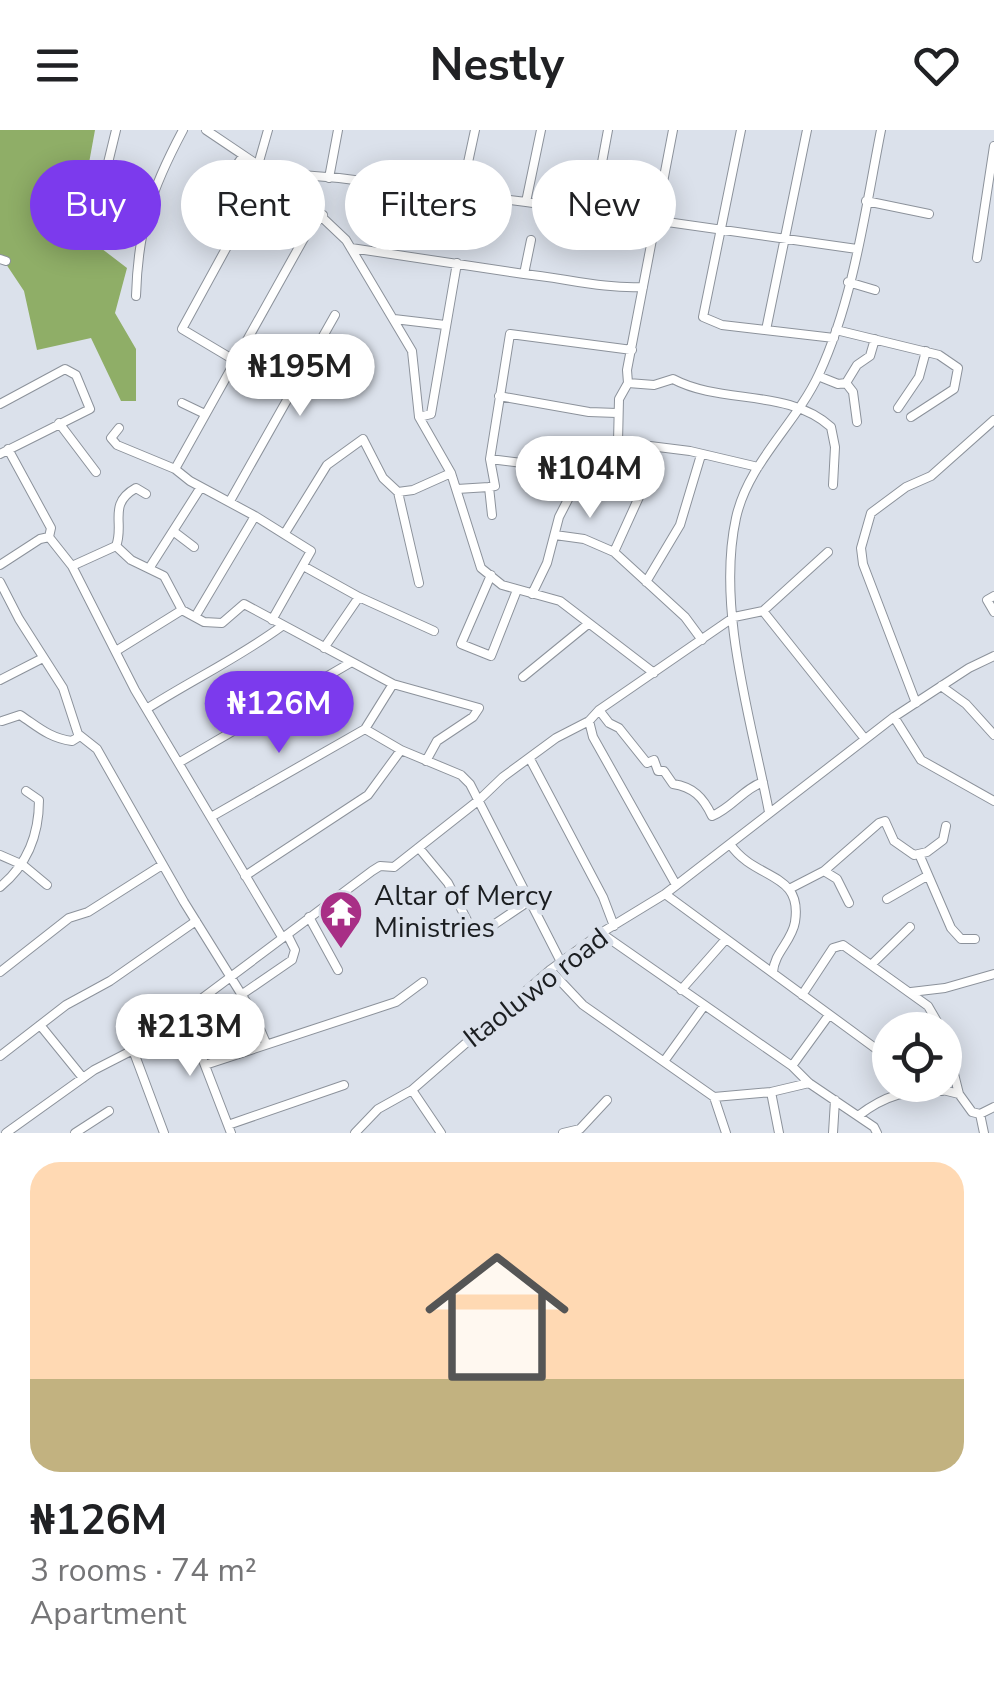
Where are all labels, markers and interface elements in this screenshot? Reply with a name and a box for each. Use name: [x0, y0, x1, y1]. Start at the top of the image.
text: Nestly: [430, 35, 564, 96]
icon: menu: [30, 38, 85, 93]
icon: heart: [909, 38, 964, 93]
chip: Buy: [30, 160, 161, 250]
chip: Rent: [181, 160, 325, 250]
chip: Filters: [345, 160, 512, 250]
chip: New: [532, 160, 676, 250]
pin: ₦195M: [230, 334, 370, 419]
text: ₦195M: [248, 345, 352, 388]
pin: ₦104M: [520, 436, 660, 521]
text: ₦104M: [538, 447, 642, 490]
pin: ₦126M: [209, 671, 349, 756]
text: ₦126M: [227, 682, 331, 725]
place label: Altar of Mercy Ministries: [374, 877, 553, 947]
temple icon: Altar of Mercy Ministries: [318, 889, 364, 950]
street label: Itaoluwo road: [456, 919, 616, 1057]
pin: ₦213M: [120, 994, 260, 1079]
text: ₦213M: [138, 1005, 242, 1048]
map controls: [872, 1012, 962, 1102]
button: locate: [872, 1012, 962, 1102]
icon: home: [407, 1227, 587, 1407]
text: ₦126M: [30, 1492, 167, 1549]
text: 3 rooms · 74 m²: [30, 1549, 257, 1592]
text: Apartment: [30, 1592, 186, 1635]

